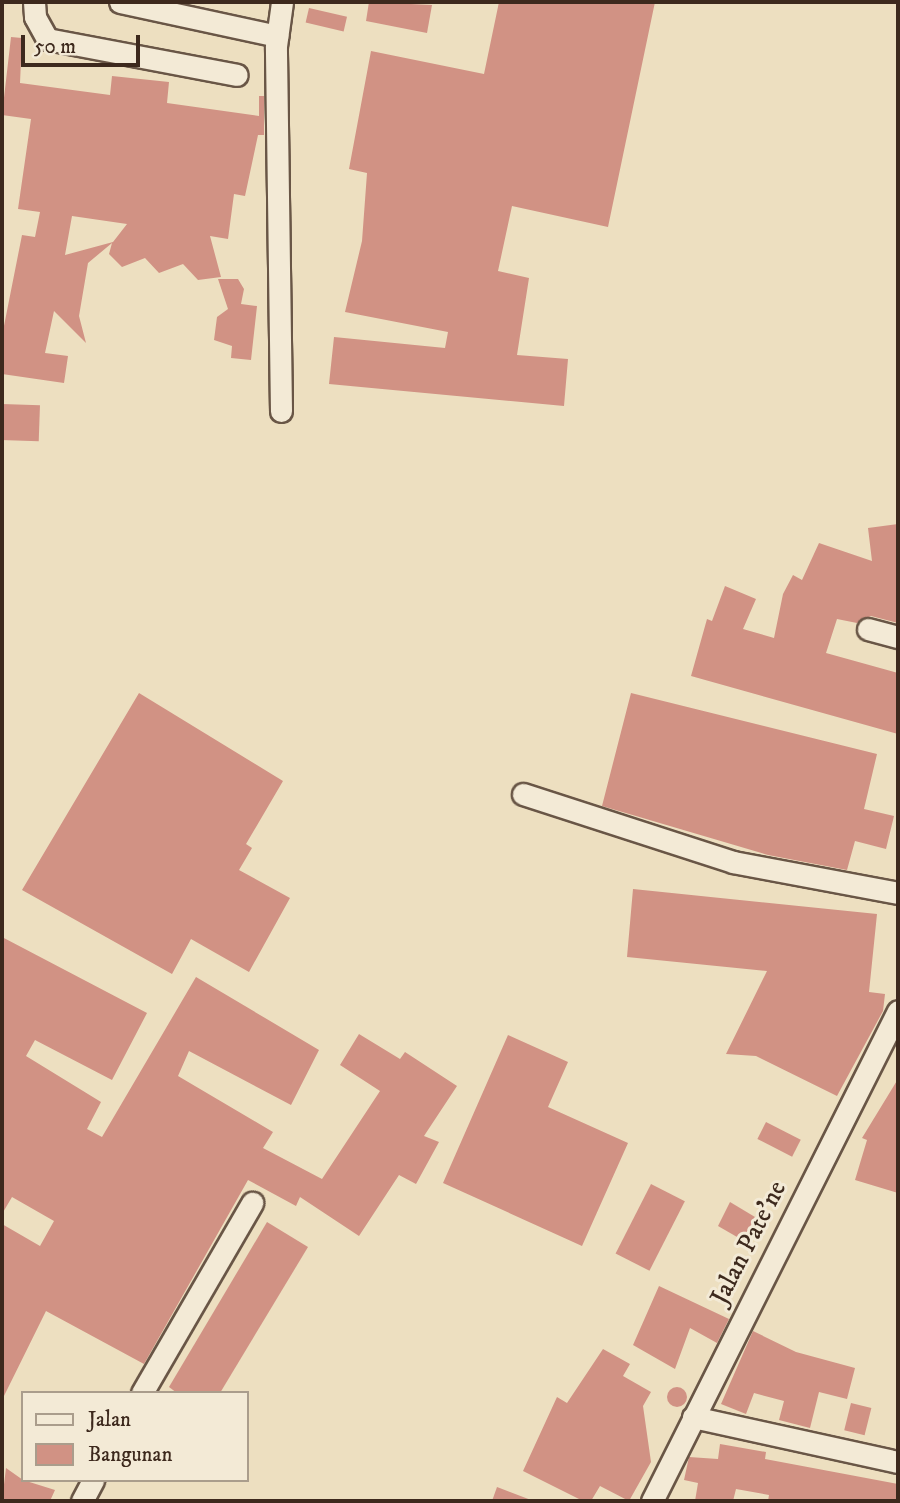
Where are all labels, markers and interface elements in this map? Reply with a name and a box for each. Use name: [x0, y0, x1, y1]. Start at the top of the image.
scale bar: [24, 21, 144, 65]
text: 50 m: [34, 34, 76, 60]
street label: Jalan Pate'ne: [704, 1176, 794, 1310]
legend: [21, 1391, 248, 1482]
text: Jalan: [88, 1407, 131, 1433]
text: Bangunan: [88, 1442, 172, 1468]

